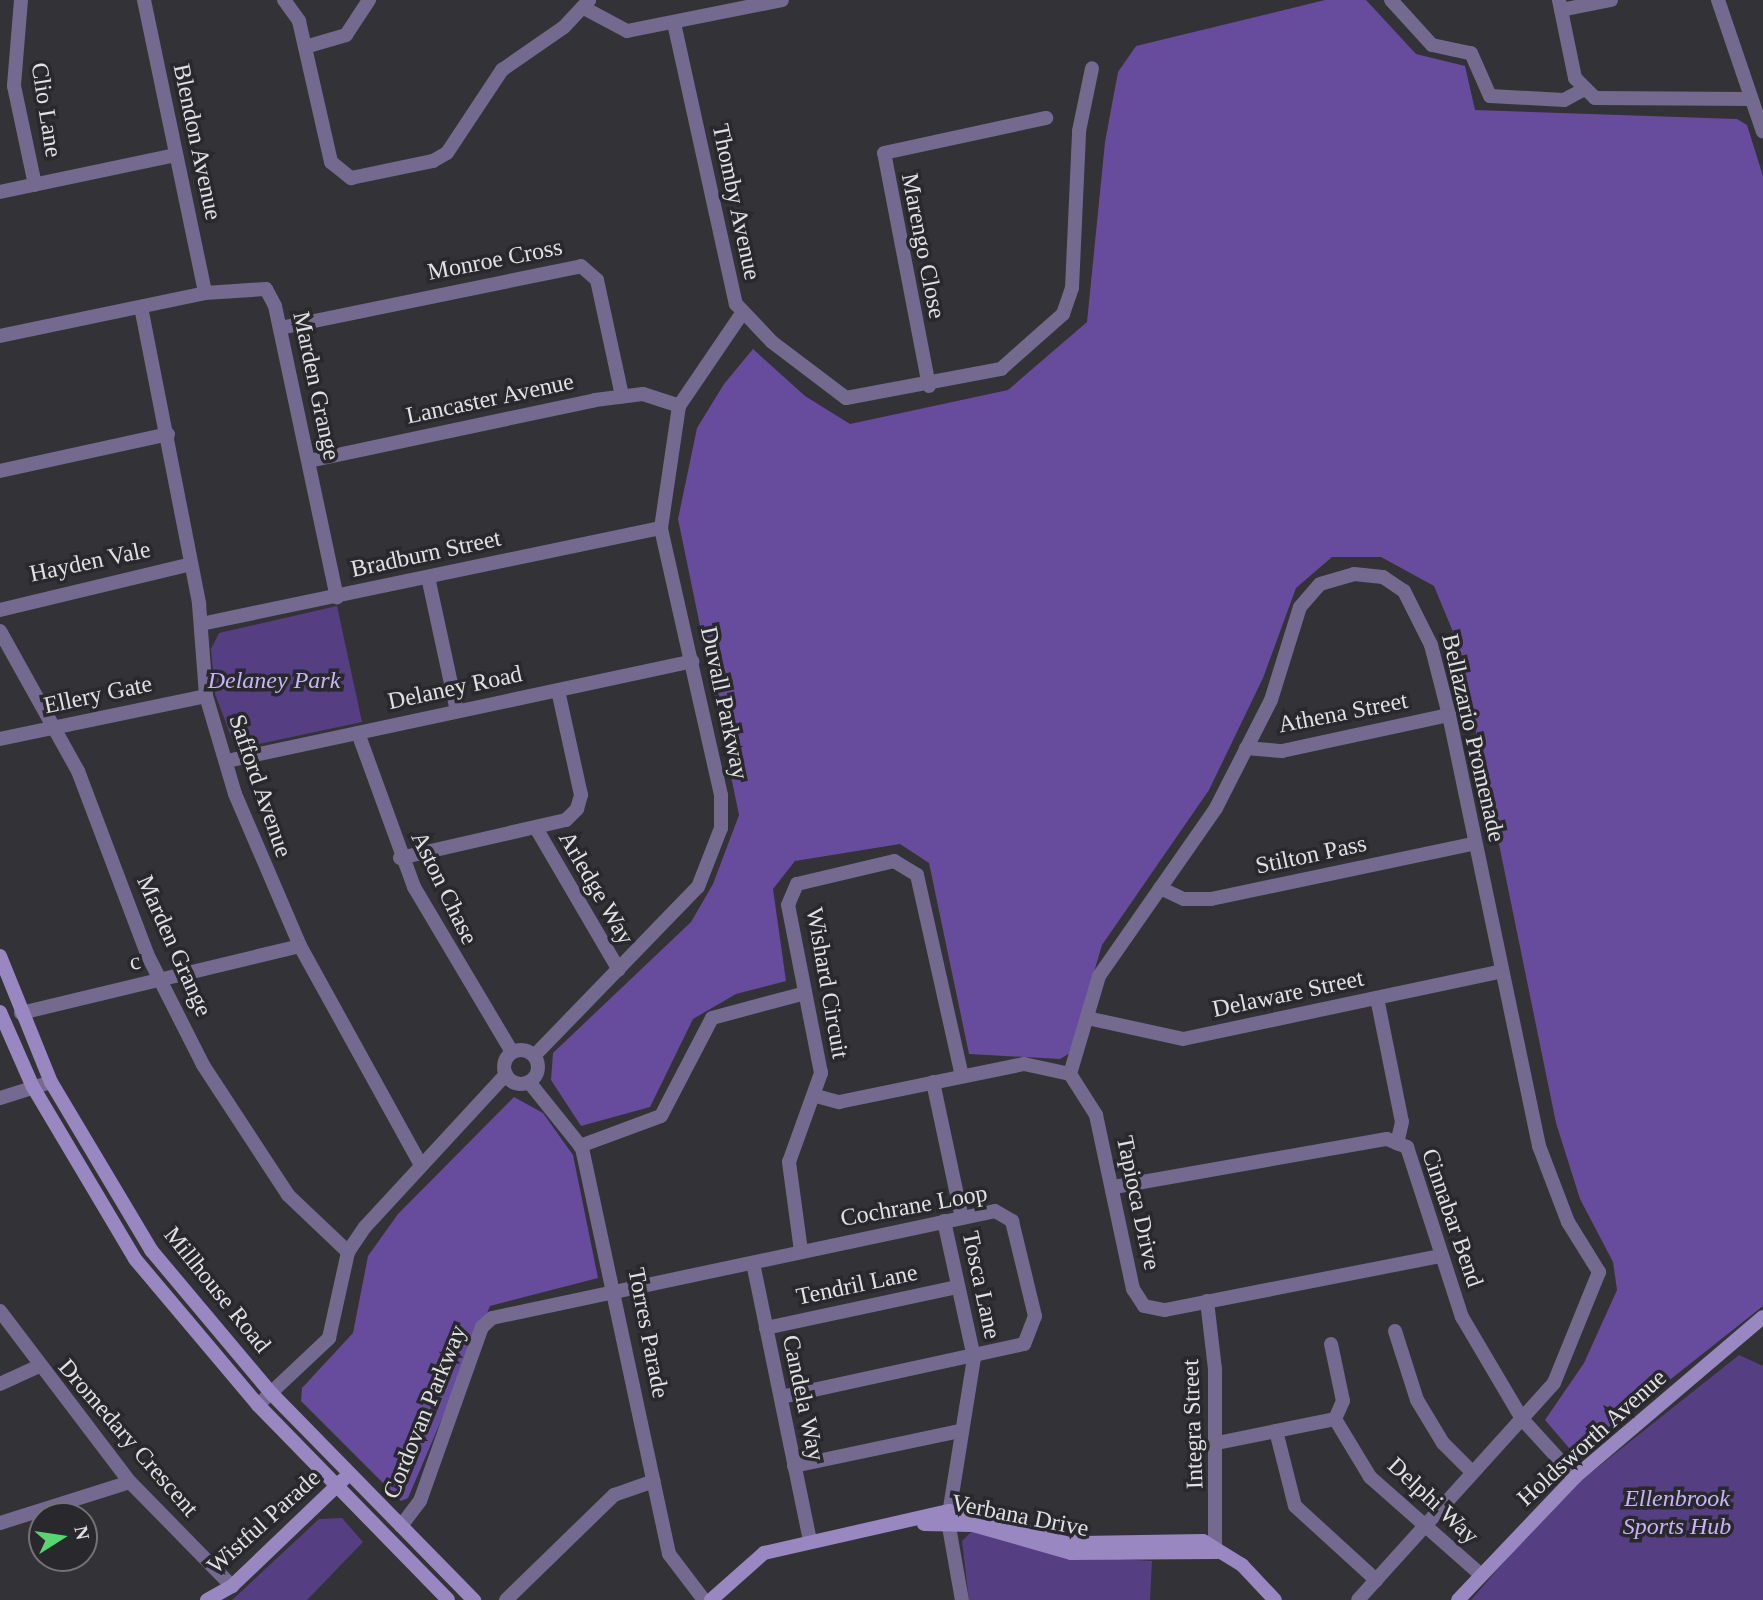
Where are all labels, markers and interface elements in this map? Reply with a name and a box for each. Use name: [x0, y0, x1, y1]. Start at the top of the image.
street label: Clio Lane: [24, 61, 68, 159]
street label: Blendon Avenue: [166, 61, 228, 223]
street label: Thomby Avenue: [705, 121, 767, 283]
street label: Marengo Close: [895, 171, 951, 321]
street label: Monroe Cross: [425, 233, 565, 287]
street label: Marden Grange: [286, 309, 346, 463]
street label: Lancaster Avenue: [403, 367, 577, 431]
street label: Bradburn Street: [348, 524, 504, 584]
street label: Hayden Vale: [27, 535, 153, 589]
street label: Duvall Parkway: [694, 624, 754, 782]
street label: Bellazario Promenade: [1435, 631, 1511, 845]
street label: Delaney Road: [385, 660, 525, 716]
park label: Delaney Park: [208, 667, 340, 695]
street label: Ellery Gate: [41, 669, 155, 721]
street label: Athena Street: [1276, 686, 1410, 740]
street label: Safford Avenue: [222, 710, 298, 862]
street label: Arledge Way: [552, 826, 640, 950]
street label: Aston Chase: [404, 827, 484, 949]
street label: Stilton Pass: [1253, 829, 1369, 881]
street label: Marden Grange: [130, 871, 218, 1021]
street label: Wishard Circuit: [800, 905, 854, 1061]
street label: c: [127, 947, 143, 977]
street label: Delaware Street: [1210, 964, 1366, 1024]
street label: Tapioca Drive: [1110, 1133, 1166, 1273]
street label: Cinnabar Bend: [1415, 1145, 1489, 1291]
street label: Cochrane Loop: [838, 1179, 990, 1233]
street label: Millhouse Road: [157, 1221, 277, 1359]
street label: Tosca Lane: [956, 1228, 1006, 1342]
street label: Tendril Lane: [794, 1258, 920, 1312]
street label: Torres Parade: [621, 1265, 675, 1401]
street label: Cordovan Parkway: [377, 1321, 473, 1503]
street label: Candela Way: [776, 1332, 830, 1464]
street label: Dromedary Crescent: [52, 1353, 204, 1523]
street label: Integra Street: [1176, 1359, 1210, 1489]
street label: Holdsworth Avenue: [1511, 1363, 1673, 1513]
street label: Delphi Way: [1381, 1451, 1485, 1551]
street label: Wistful Parade: [201, 1464, 327, 1580]
park label: Ellenbrook Sports Hub: [1623, 1485, 1731, 1541]
street label: Verbana Drive: [949, 1489, 1091, 1543]
north arrow: [28, 1502, 98, 1572]
text: N: [70, 1524, 94, 1542]

